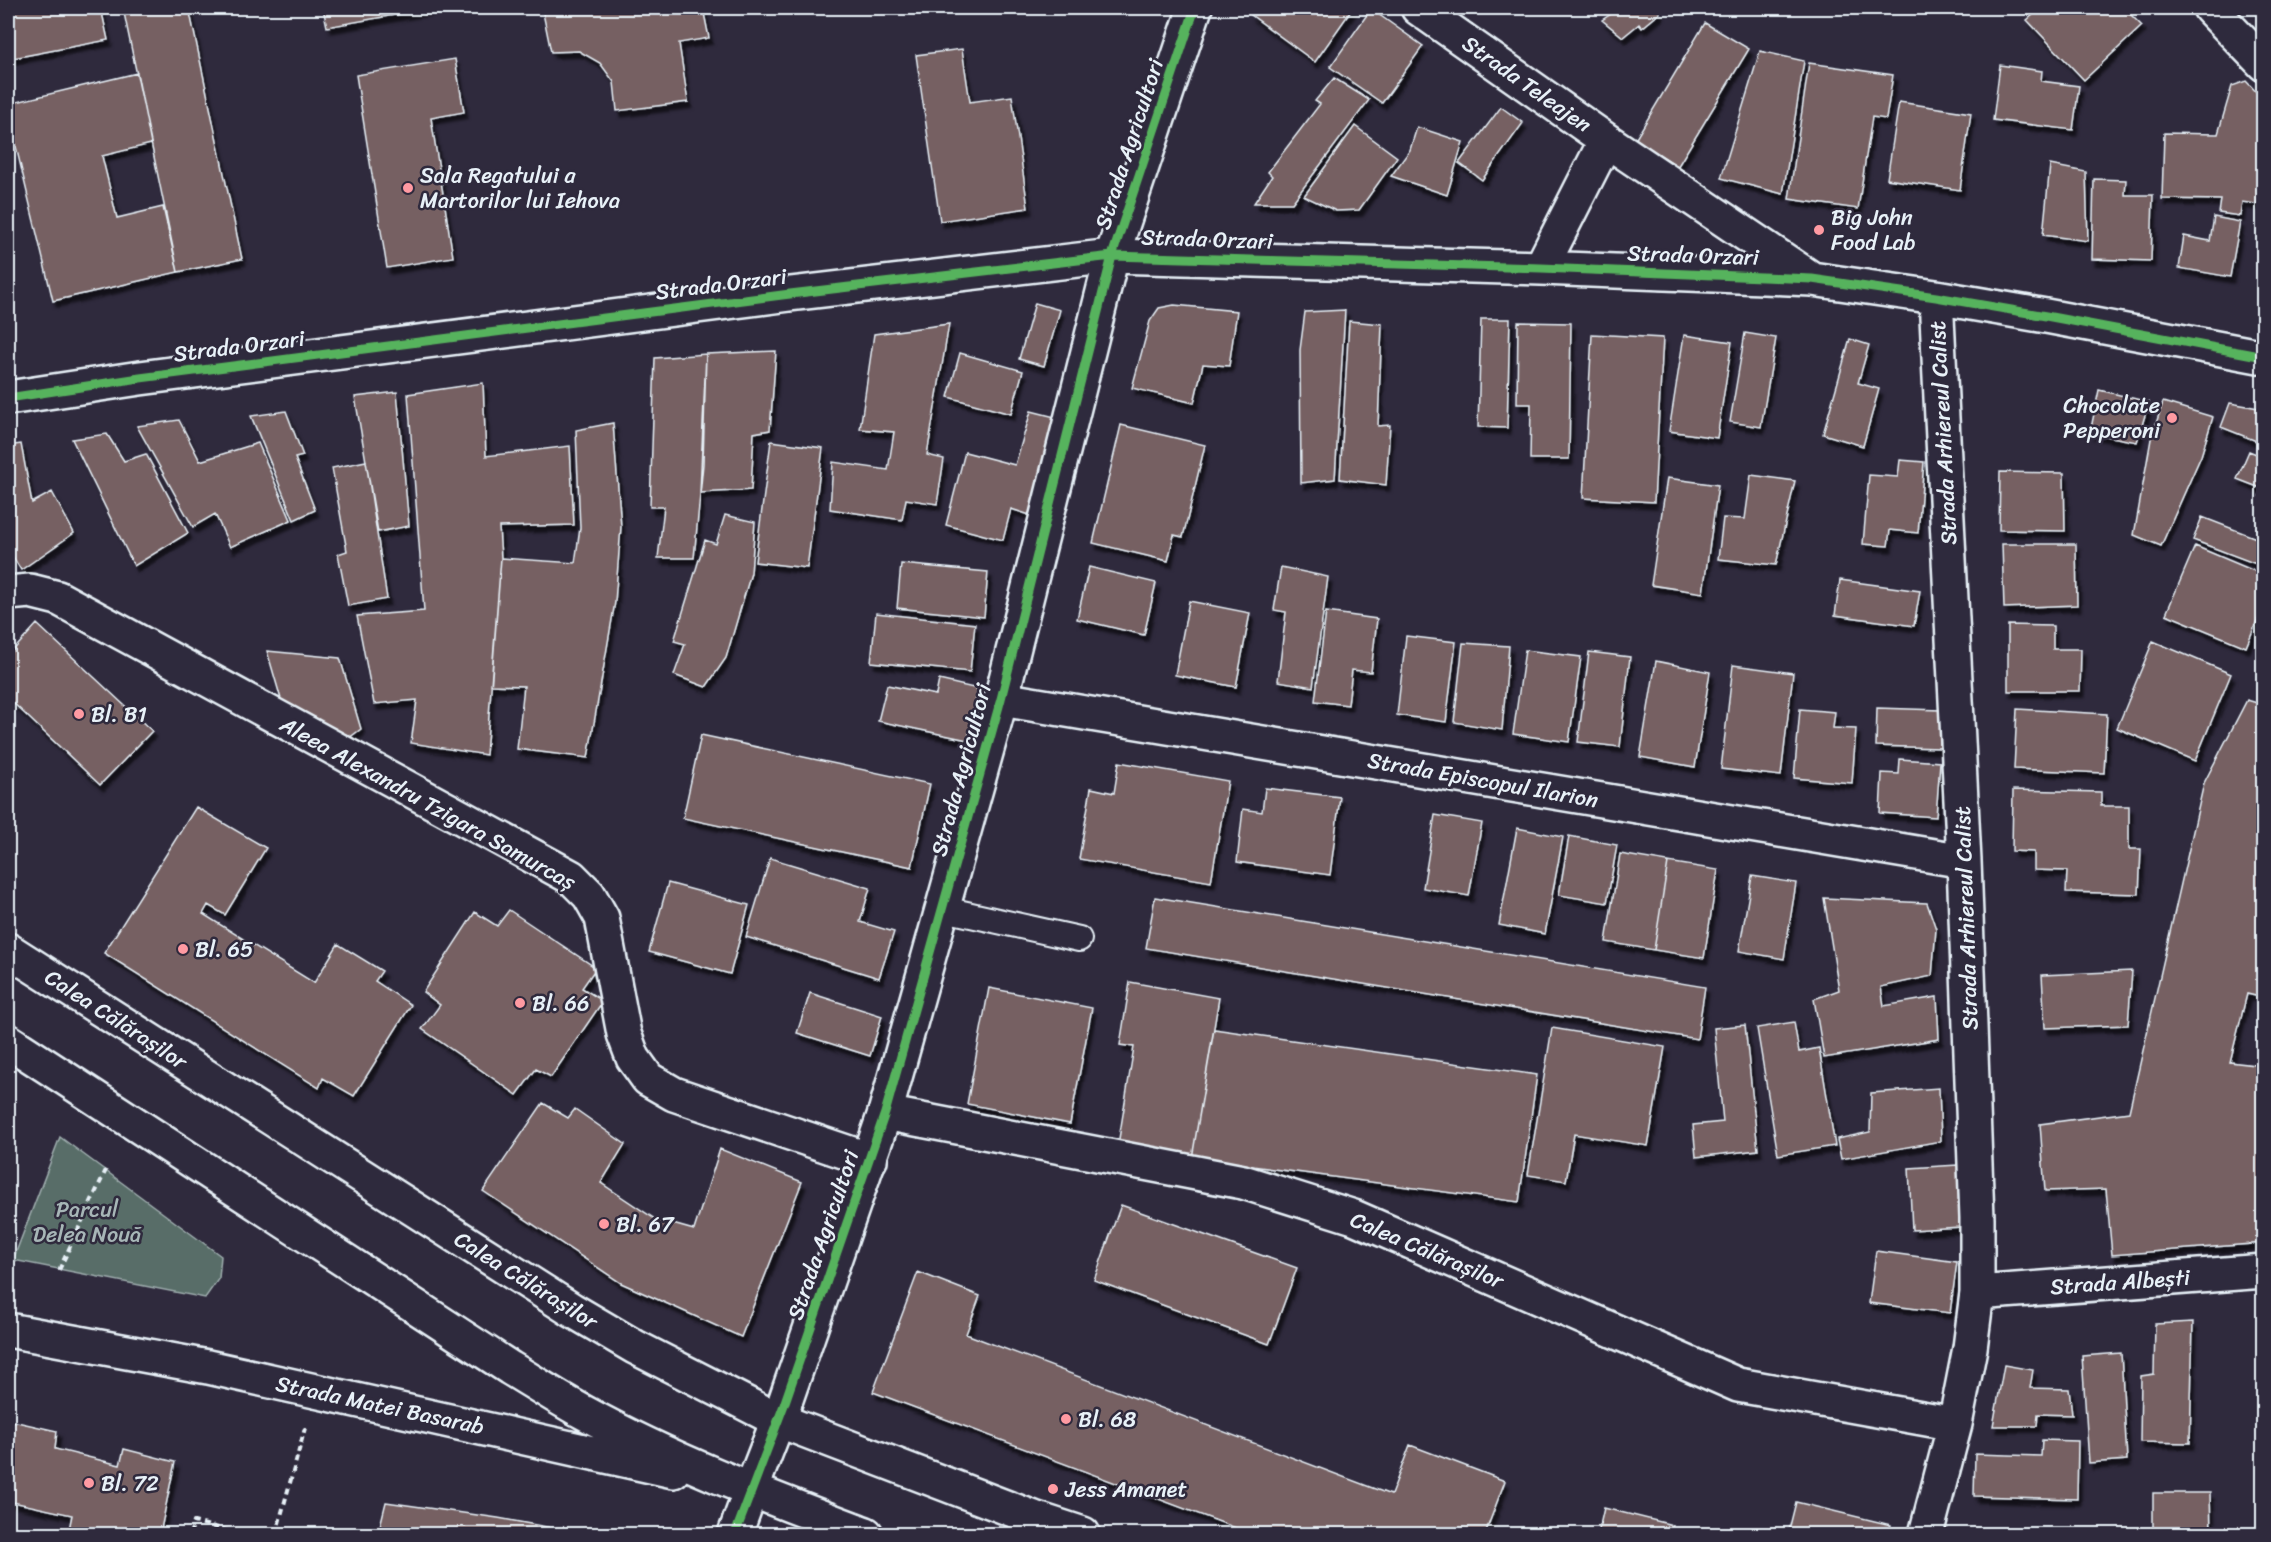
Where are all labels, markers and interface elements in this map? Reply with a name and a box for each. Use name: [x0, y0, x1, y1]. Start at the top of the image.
street label: Strada Teleajen: [1454, 25, 1600, 143]
street label: Strada Agricultori: [1083, 53, 1175, 234]
place label: Sala Regatului a Martorilor lui Iehova: [420, 156, 620, 220]
marker: Sala Regatului a Martorilor lui Iehova: [401, 181, 415, 195]
place label: Big John Food Lab: [1831, 198, 1916, 262]
street label: Strada Orzari: [1141, 217, 1274, 261]
marker: Big John Food Lab: [1812, 223, 1826, 237]
street label: Strada Orzari: [1627, 233, 1760, 277]
street label: Strada Orzari: [653, 257, 790, 311]
street label: Strada Orzari: [171, 319, 308, 373]
street label: Strada Arhiereul Calist: [1918, 320, 1968, 546]
place label: Chocolate Pepperoni: [2063, 386, 2161, 450]
marker: Chocolate Pepperoni: [2165, 411, 2179, 425]
street label: Strada Agricultori: [919, 678, 1003, 861]
place label: Bl. B1: [91, 695, 147, 734]
street label: Aleea Alexandru Tzigara Samurcaș: [272, 705, 584, 901]
marker: Bl. B1: [72, 707, 86, 721]
street label: Strada Episcopul Ilarion: [1365, 741, 1602, 820]
street label: Strada Arhiereul Calist: [1943, 805, 1989, 1031]
place label: Bl. 65: [195, 930, 253, 969]
marker: Bl. 65: [176, 942, 190, 956]
street label: Calea Călărașilor: [37, 958, 197, 1081]
place label: Bl. 66: [532, 984, 590, 1023]
marker: Bl. 66: [513, 996, 527, 1010]
street label: Strada Agricultori: [776, 1144, 871, 1325]
park label: Parcul Delea Nouă: [33, 1190, 142, 1254]
street label: Calea Călărașilor: [1344, 1200, 1512, 1301]
place label: Bl. 67: [616, 1205, 675, 1244]
marker: Bl. 67: [597, 1217, 611, 1231]
street label: Calea Călărașilor: [446, 1220, 607, 1341]
street label: Strada Albești: [2049, 1258, 2192, 1306]
street label: Strada Matei Basarab: [272, 1364, 488, 1446]
place label: Bl. 68: [1078, 1400, 1136, 1439]
marker: Bl. 68: [1059, 1412, 1073, 1426]
place label: Bl. 72: [101, 1464, 159, 1503]
place label: Jess Amanet: [1064, 1470, 1187, 1509]
marker: Bl. 72: [82, 1476, 96, 1490]
marker: Jess Amanet: [1046, 1482, 1060, 1496]

